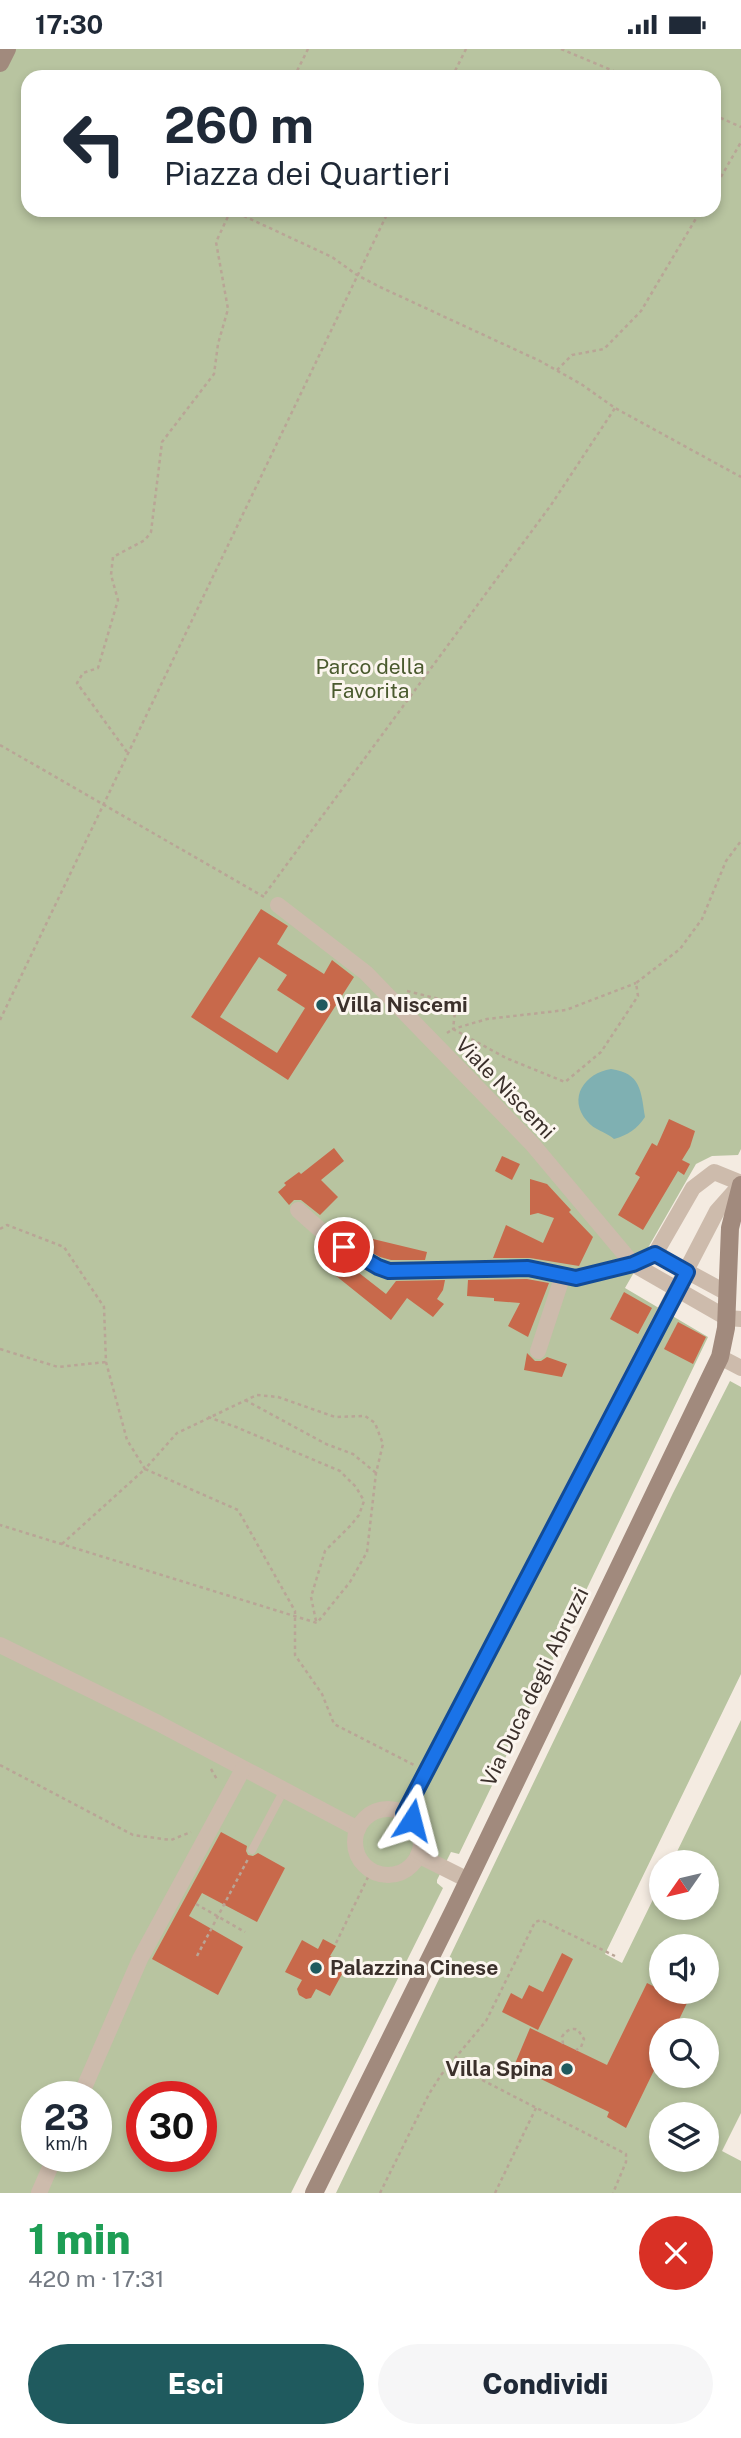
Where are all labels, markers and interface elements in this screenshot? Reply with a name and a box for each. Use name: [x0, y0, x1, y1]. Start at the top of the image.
text: 17:30: [35, 9, 103, 40]
text: 260 m: [164, 96, 314, 154]
icon: left: [49, 98, 140, 189]
text: Piazza dei Quartieri: [164, 155, 450, 192]
park label: Parco della Favorita: [315, 654, 425, 703]
place label: Villa Niscemi: [336, 992, 468, 1017]
marker: Villa Niscemi: [314, 997, 330, 1013]
street label: Viale Niscemi: [451, 1032, 560, 1144]
pin: [314, 1217, 374, 1277]
icon: arrive: [325, 1228, 363, 1266]
street label: Via Duca degli Abruzzi: [476, 1583, 594, 1790]
position arrow: [375, 1783, 449, 1857]
north arrow: [649, 1850, 719, 1920]
map controls: [649, 1850, 719, 2172]
button: sound: [649, 1934, 719, 2004]
place label: Palazzina Cinese: [330, 1955, 498, 1980]
marker: Palazzina Cinese: [308, 1960, 324, 1976]
button: search: [649, 2018, 719, 2088]
place label: Villa Spina: [445, 2056, 553, 2081]
marker: Villa Spina: [559, 2061, 575, 2077]
speed limit sign: 30: [126, 2081, 217, 2172]
text: 23: [44, 2097, 89, 2138]
button: layers: [649, 2102, 719, 2172]
text: km/h: [45, 2133, 88, 2154]
text: 1 min: [28, 2214, 131, 2263]
button: close: [639, 2216, 713, 2290]
text: 420 m · 17:31: [28, 2265, 164, 2292]
button: Esci: [28, 2344, 364, 2424]
button: Condividi: [378, 2344, 713, 2424]

